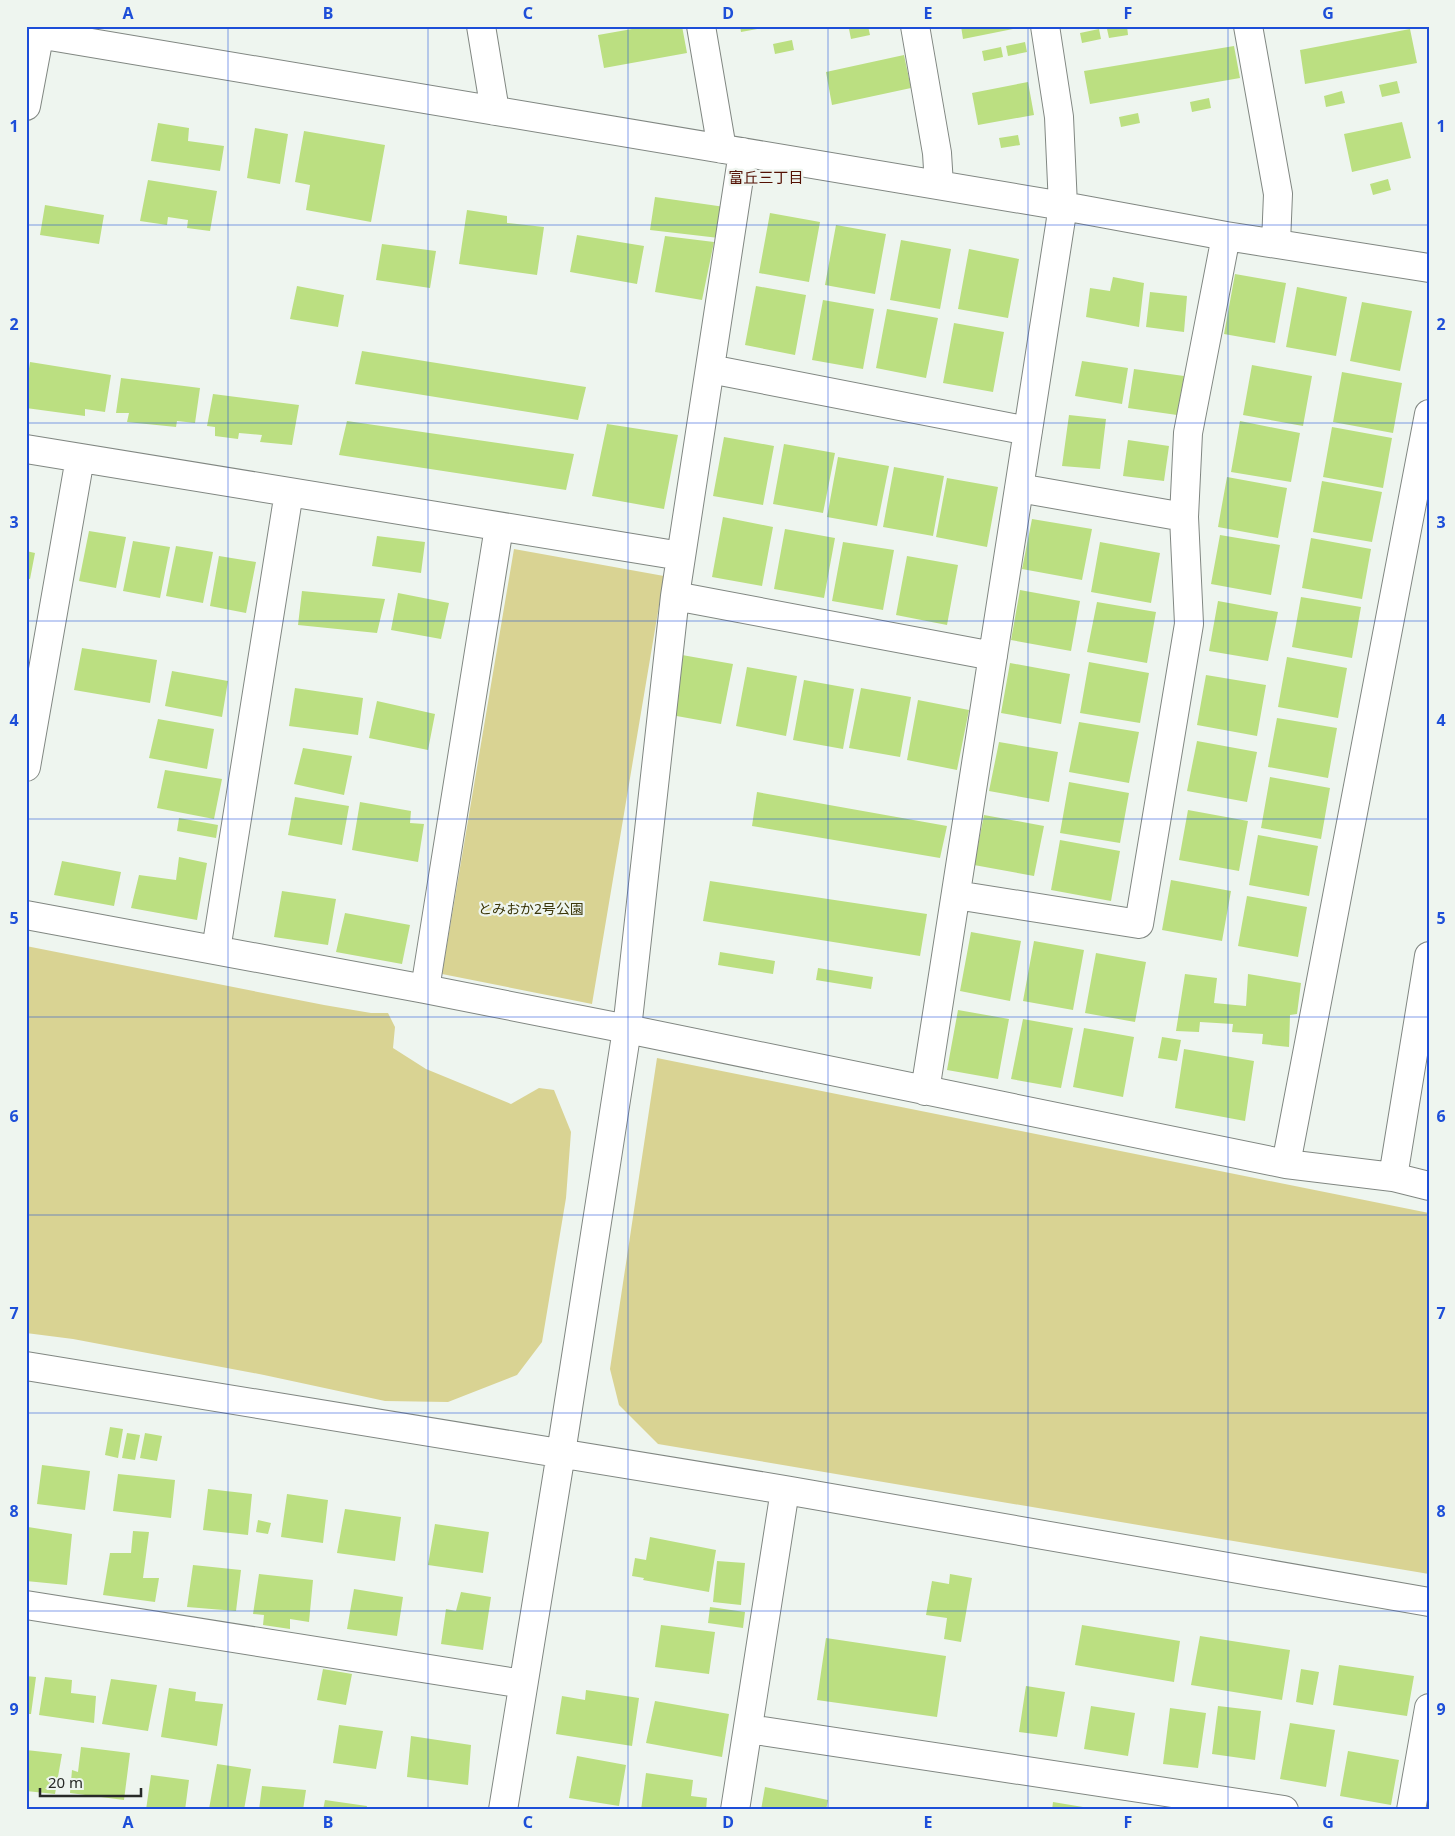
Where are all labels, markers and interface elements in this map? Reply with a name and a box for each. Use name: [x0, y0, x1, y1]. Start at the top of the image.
text: A: [122, 2, 134, 24]
text: B: [323, 2, 333, 24]
text: C: [523, 2, 533, 24]
text: D: [722, 2, 734, 24]
text: E: [924, 2, 933, 24]
text: F: [1124, 2, 1132, 24]
text: G: [1322, 2, 1334, 24]
text: 1: [9, 115, 19, 137]
text: 1: [1436, 115, 1446, 137]
district label: 富丘三丁目: [728, 167, 804, 187]
text: 2: [9, 313, 19, 335]
text: 2: [1436, 313, 1446, 335]
text: 3: [9, 511, 19, 533]
text: 3: [1436, 511, 1446, 533]
text: 4: [9, 709, 19, 731]
text: 4: [1436, 709, 1446, 731]
park label: とみおか2号公園: [478, 899, 584, 918]
text: 5: [9, 907, 19, 929]
text: 5: [1436, 907, 1446, 929]
text: 6: [9, 1105, 19, 1127]
text: 6: [1436, 1105, 1446, 1127]
text: 7: [9, 1302, 19, 1324]
text: 7: [1436, 1302, 1446, 1324]
text: 8: [9, 1500, 19, 1522]
text: 8: [1436, 1500, 1446, 1522]
text: 9: [9, 1698, 19, 1720]
text: 9: [1436, 1698, 1446, 1720]
scale bar: [40, 1766, 141, 1798]
text: 20 m: [48, 1772, 83, 1792]
text: A: [122, 1811, 134, 1833]
text: B: [323, 1811, 333, 1833]
text: C: [523, 1811, 533, 1833]
text: D: [722, 1811, 734, 1833]
text: E: [924, 1811, 933, 1833]
text: F: [1124, 1811, 1132, 1833]
text: G: [1322, 1811, 1334, 1833]

